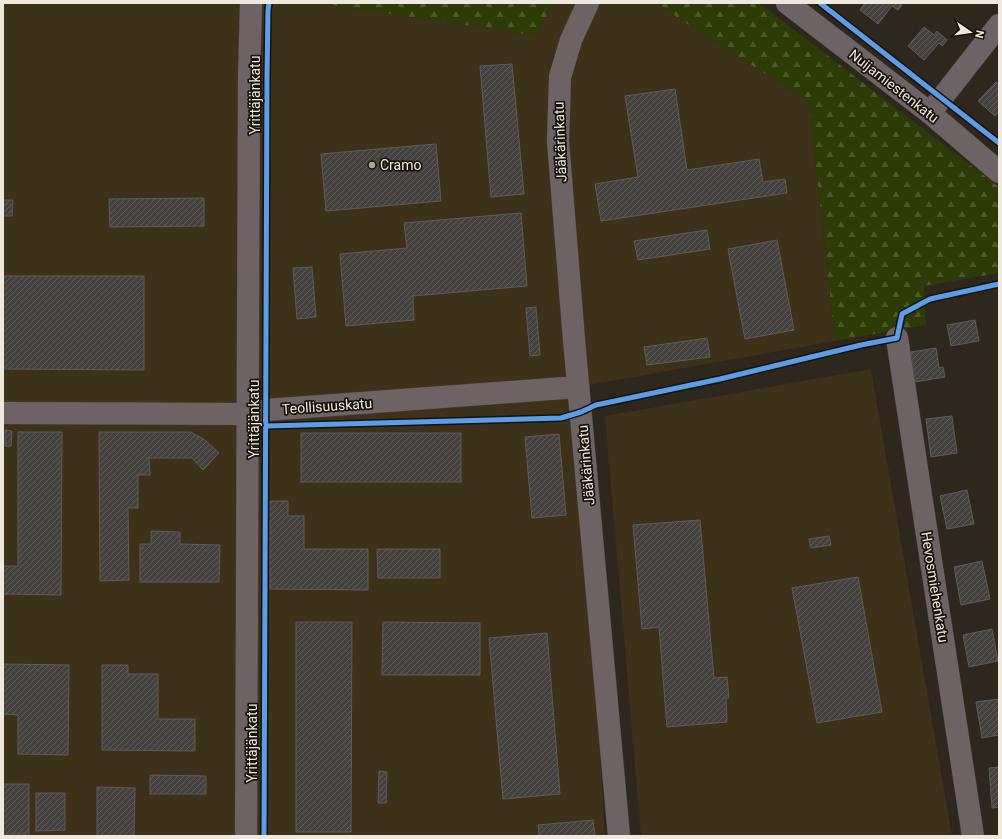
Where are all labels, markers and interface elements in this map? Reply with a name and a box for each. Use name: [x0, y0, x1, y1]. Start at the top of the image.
north arrow: [950, 12, 990, 52]
text: N: [972, 29, 986, 40]
street label: Nuijamiestenkatu: [846, 46, 942, 126]
street label: Yrittäjänkatu: [247, 56, 263, 134]
street label: Jääkärinkatu: [551, 101, 569, 183]
place label: Cramo: [380, 157, 421, 173]
marker: Cramo: [367, 160, 377, 170]
street label: Yrittäjänkatu: [246, 380, 262, 458]
street label: Teollisuuskatu: [281, 395, 373, 417]
street label: Jääkärinkatu: [575, 424, 597, 506]
street label: Hevosmiehenkatu: [918, 530, 952, 644]
street label: Yrittäjänkatu: [244, 704, 260, 782]

